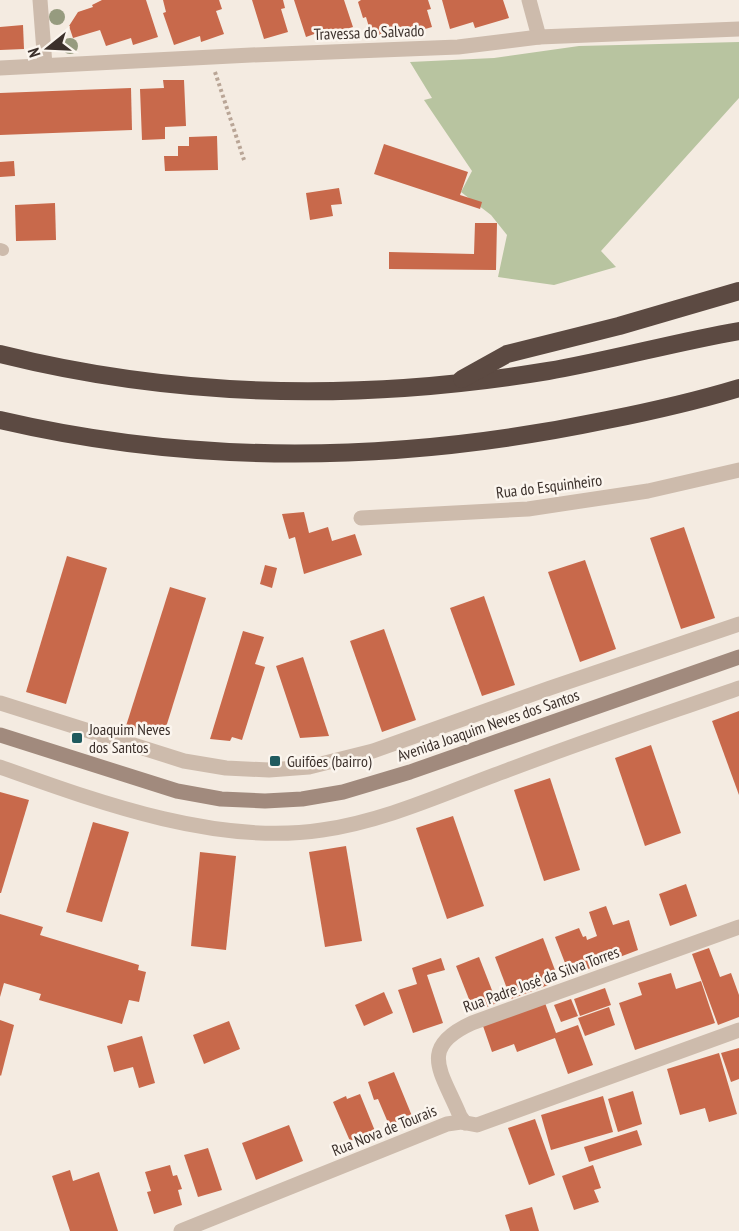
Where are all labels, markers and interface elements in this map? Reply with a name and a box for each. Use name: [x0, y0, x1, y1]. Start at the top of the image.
north arrow: [18, 18, 78, 78]
street label: Travessa do Salvado: [313, 20, 425, 44]
text: N: [23, 45, 45, 60]
street label: Rua do Esquinheiro: [495, 470, 603, 502]
street label: Avenida Joaquim Neves dos Santos: [394, 684, 582, 766]
place label: Joaquim Neves dos Santos: [88, 719, 170, 757]
marker: Joaquim Neves dos Santos: [70, 731, 84, 745]
place label: Guifões (bairro): [287, 751, 372, 771]
marker: Guifões (bairro): [268, 754, 282, 768]
street label: Rua Padre José da Silva Torres: [460, 941, 622, 1017]
street label: Rua Nova de Tourais: [329, 1100, 439, 1160]

